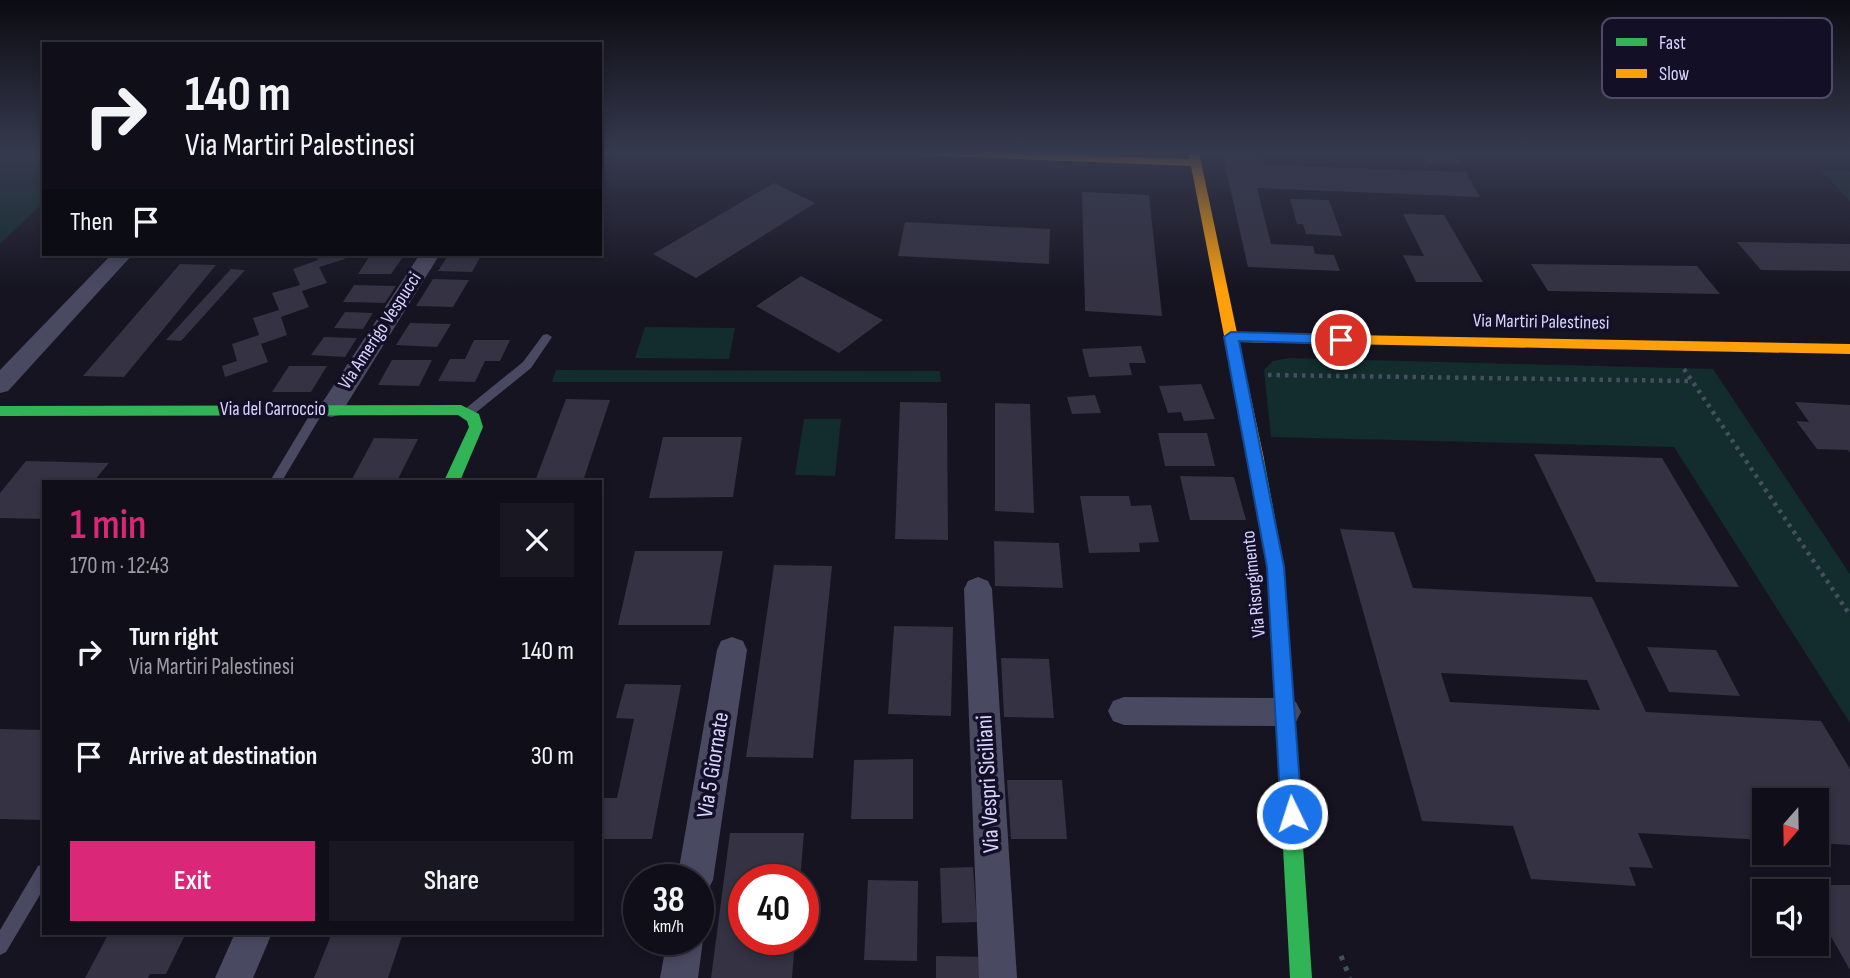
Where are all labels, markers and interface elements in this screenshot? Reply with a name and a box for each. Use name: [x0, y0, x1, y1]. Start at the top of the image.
legend: [1602, 18, 1832, 98]
text: Fast: [1659, 32, 1686, 55]
text: Slow: [1659, 63, 1689, 86]
text: 140 m: [185, 66, 291, 125]
icon: right: [70, 70, 161, 161]
text: Via Martiri Palestinesi: [185, 126, 415, 165]
icon: arrive: [127, 203, 165, 241]
text: Then: [70, 207, 113, 238]
street label: Via Amerigo Vespucci: [334, 268, 426, 394]
street label: Via Martiri Palestinesi: [1473, 309, 1609, 335]
pin: [1311, 310, 1371, 370]
icon: arrive: [1322, 321, 1360, 359]
street label: Via del Carroccio: [220, 398, 326, 421]
text: 1 min: [70, 500, 146, 551]
button: close: [500, 503, 574, 577]
street label: Via Risorgimento: [1237, 530, 1271, 638]
text: 170 m · 12:43: [70, 552, 169, 580]
text: Turn right: [129, 622, 218, 653]
icon: right: [70, 633, 108, 671]
text: 140 m: [522, 636, 574, 667]
text: Via Martiri Palestinesi: [129, 653, 294, 681]
street label: Via 5 Giornate: [691, 710, 735, 820]
street label: Via Vespri Siciliani: [970, 714, 1006, 854]
icon: arrive: [70, 738, 108, 776]
text: Arrive at destination: [129, 741, 317, 772]
text: 30 m: [531, 741, 574, 772]
position arrow: [1255, 777, 1329, 851]
north arrow: [1752, 788, 1829, 864]
map controls: [1752, 788, 1829, 956]
button: Exit: [70, 841, 315, 921]
button: Share: [329, 841, 574, 921]
speed limit sign: 40: [728, 864, 819, 955]
text: 38: [652, 879, 685, 922]
button: sound: [1752, 879, 1829, 956]
text: km/h: [653, 916, 684, 937]

